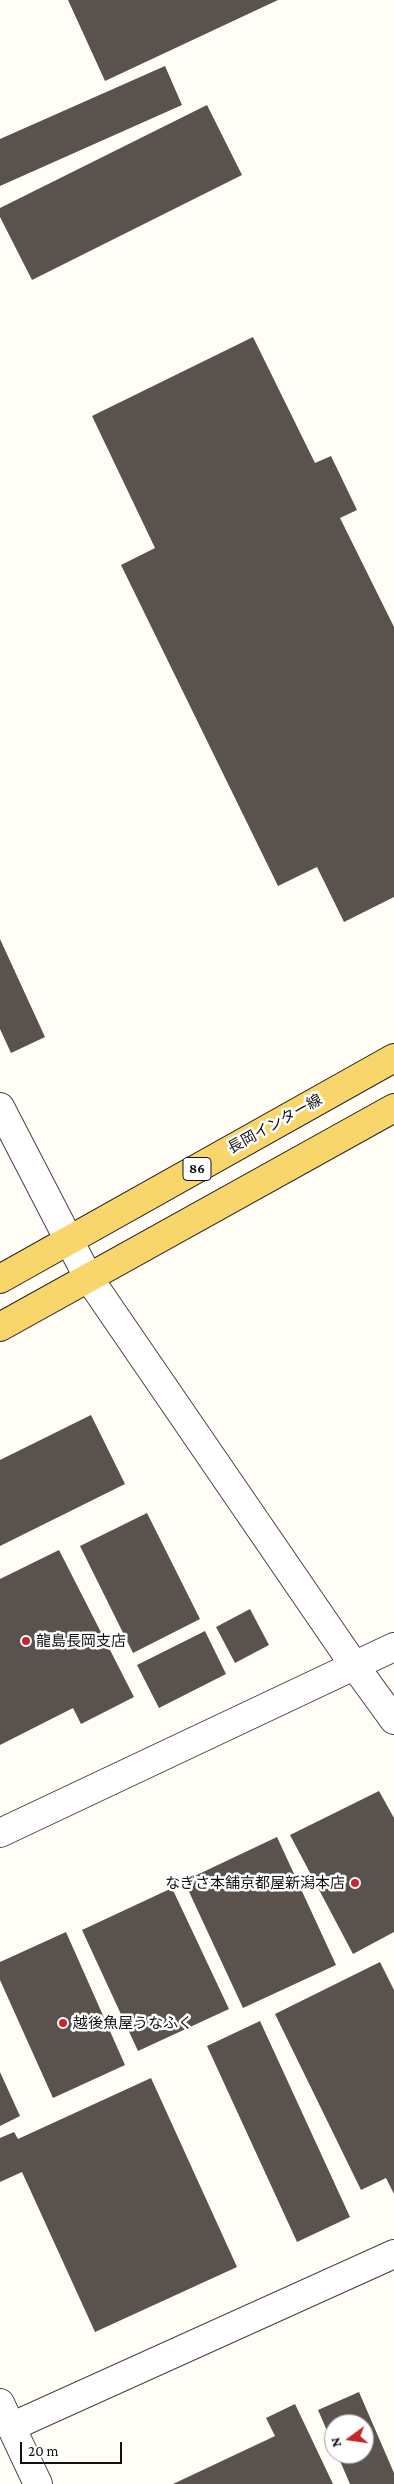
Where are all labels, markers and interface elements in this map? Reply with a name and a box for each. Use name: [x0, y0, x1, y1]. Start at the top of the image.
street label: 長岡インター線: [225, 1091, 325, 1157]
road number: 86: [183, 1158, 211, 1180]
place label: 龍島長岡支店: [36, 1632, 126, 1650]
marker: 龍島長岡支店: [20, 1635, 32, 1647]
place label: なぎさ本舗京都屋新潟本店: [165, 1874, 345, 1892]
marker: なぎさ本舗京都屋新潟本店: [349, 1877, 361, 1889]
place label: 越後魚屋うなふく: [73, 2014, 193, 2032]
marker: 越後魚屋うなふく: [57, 2017, 69, 2029]
north arrow: [324, 2414, 374, 2464]
scale bar: [22, 2432, 125, 2464]
text: N: [327, 2436, 344, 2449]
text: 20 m: [28, 2443, 59, 2459]

